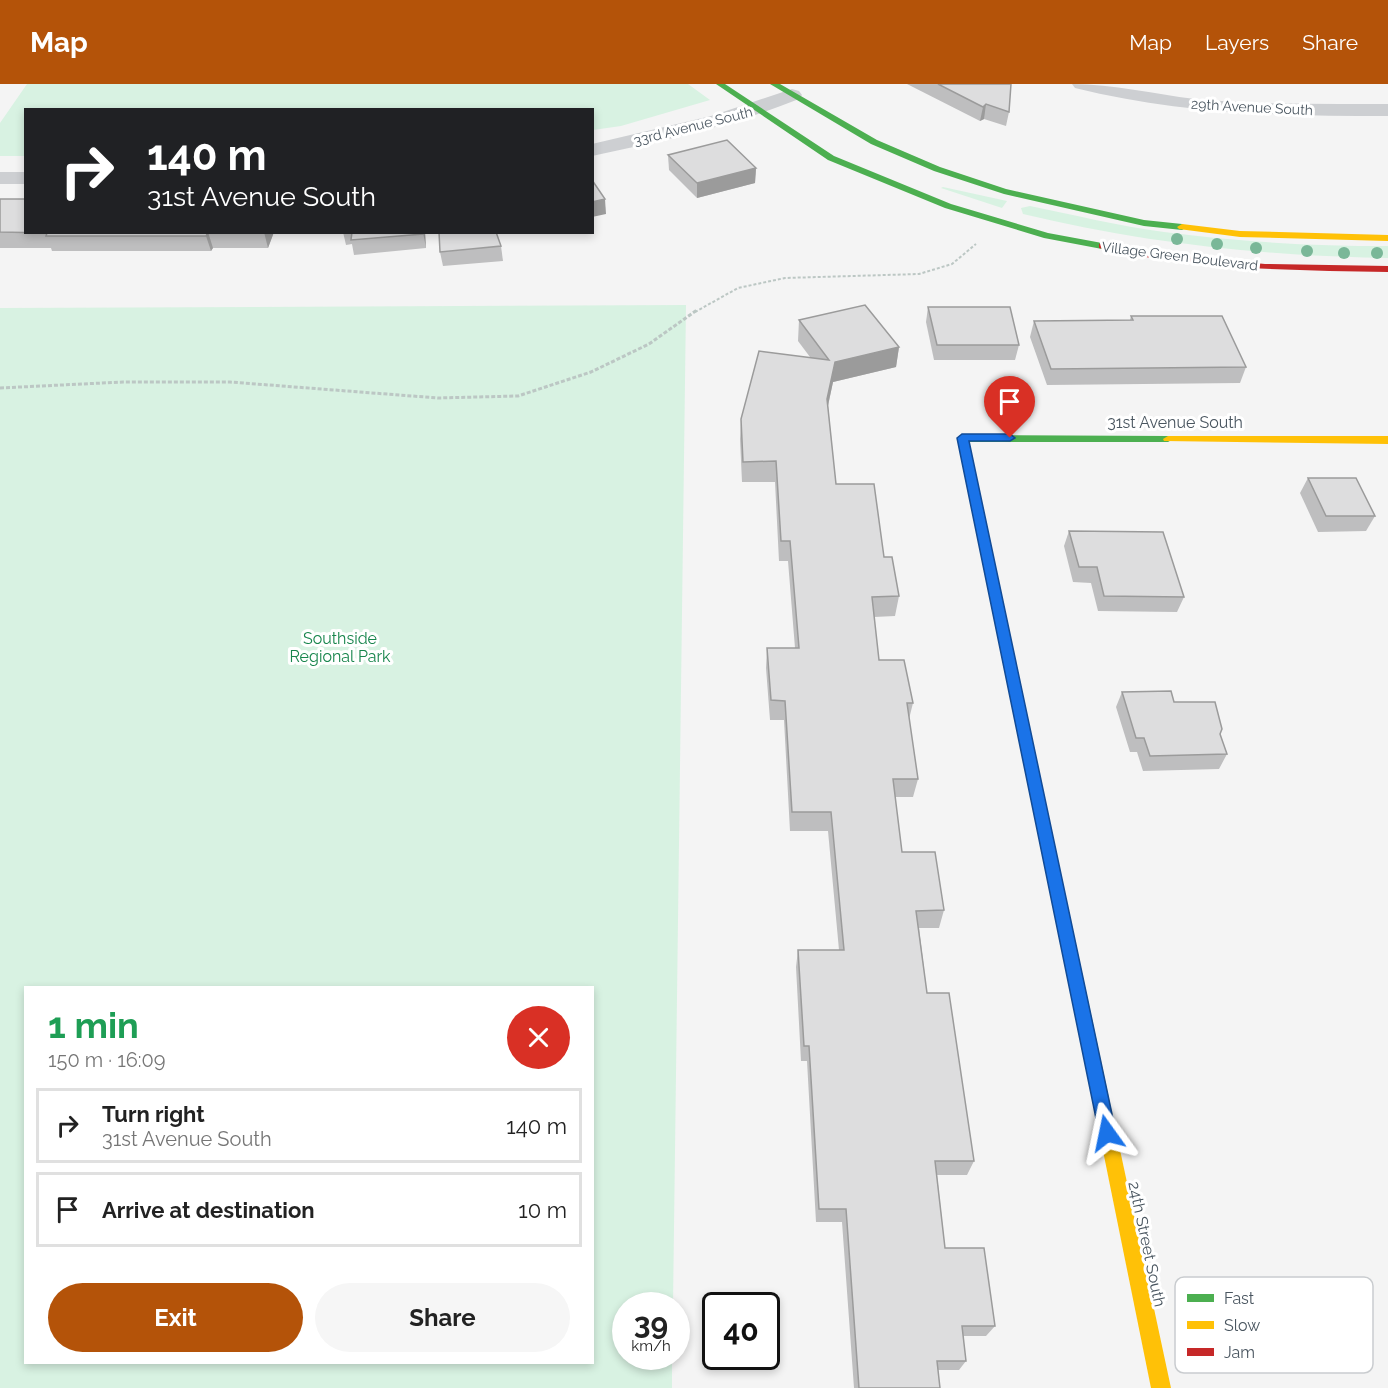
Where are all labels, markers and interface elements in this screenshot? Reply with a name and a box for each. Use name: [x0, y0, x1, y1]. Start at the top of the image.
text: Map: [30, 26, 88, 59]
text: Map: [1129, 30, 1172, 55]
text: Layers: [1205, 30, 1269, 55]
text: Share: [1302, 30, 1358, 55]
street label: 29th Avenue South: [1191, 96, 1313, 118]
street label: 33rd Avenue South: [632, 103, 754, 149]
text: 140 m: [147, 131, 267, 180]
icon: right: [48, 132, 126, 210]
text: 31st Avenue South: [147, 181, 376, 212]
street label: Village Green Boulevard: [1101, 238, 1259, 274]
pin: [984, 376, 1035, 438]
icon: arrive: [993, 385, 1026, 418]
street label: 31st Avenue South: [1107, 413, 1243, 432]
park label: Southside Regional Park: [289, 629, 391, 666]
text: 1 min: [48, 1004, 139, 1046]
button: close: [507, 1006, 570, 1069]
text: 150 m · 16:09: [48, 1048, 166, 1072]
text: Turn right: [102, 1101, 205, 1127]
position arrow: [1075, 1101, 1139, 1165]
icon: right: [51, 1109, 84, 1142]
text: 140 m: [506, 1113, 567, 1139]
text: 31st Avenue South: [102, 1127, 272, 1151]
street label: 24th Street South: [1124, 1180, 1170, 1308]
icon: arrive: [51, 1193, 84, 1226]
text: Arrive at destination: [102, 1197, 315, 1223]
text: 10 m: [518, 1197, 567, 1223]
legend: [1175, 1277, 1373, 1373]
button: Exit: [48, 1283, 303, 1352]
button: Share: [315, 1283, 570, 1352]
text: Fast: [1224, 1289, 1255, 1308]
speed limit sign: 40: [702, 1292, 780, 1370]
text: 39: [634, 1306, 668, 1341]
text: Slow: [1224, 1316, 1260, 1335]
text: km/h: [631, 1337, 671, 1355]
text: Jam: [1224, 1343, 1255, 1362]

